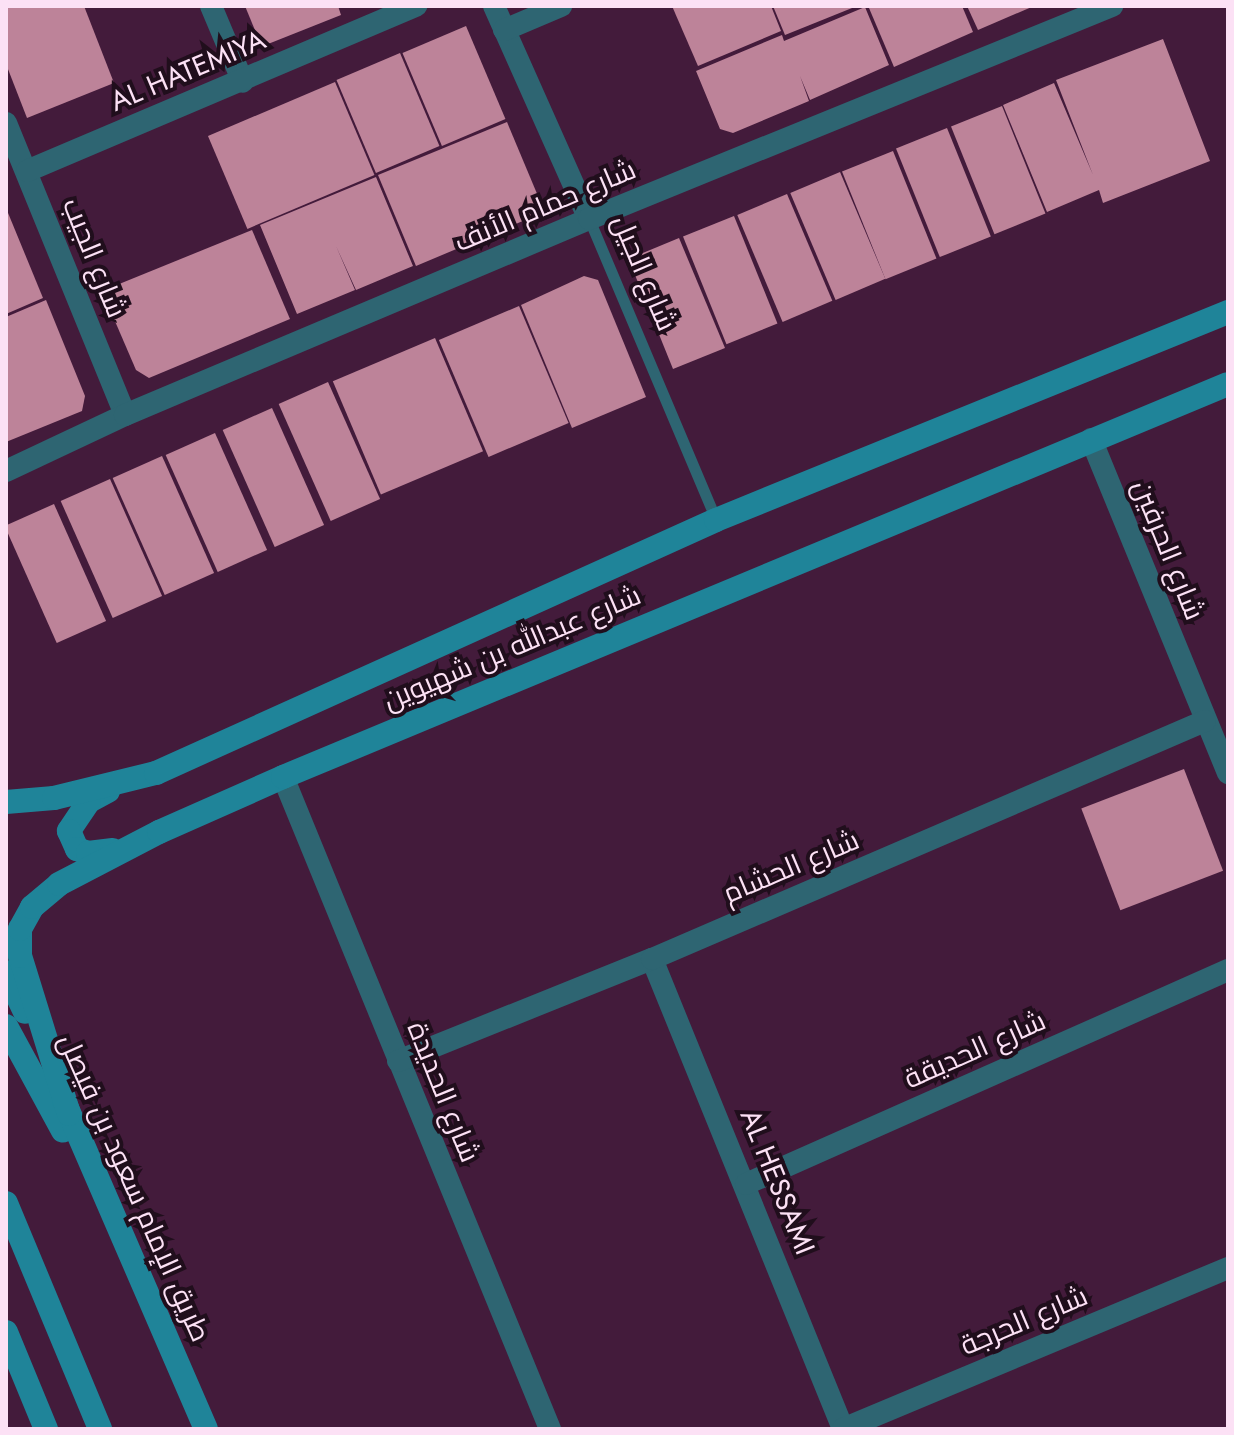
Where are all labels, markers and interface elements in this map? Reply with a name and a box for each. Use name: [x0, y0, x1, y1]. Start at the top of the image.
street label: AL HATEMIYA: [105, 23, 271, 119]
street label: شارع حمام الأنف: [449, 153, 641, 259]
street label: شارع الجيب: [55, 193, 133, 323]
street label: شارع الجيل: [605, 210, 683, 336]
street label: شارع الحرفين: [1125, 475, 1211, 625]
street label: شارع عبدالله بن شهيوين: [378, 579, 646, 717]
street label: شارع الحشام: [718, 823, 864, 911]
street label: شارع الحديقة: [899, 1004, 1051, 1096]
street label: شارع الحديدة: [400, 1017, 486, 1167]
street label: طريق الإمام سعود بن فيصل: [51, 1029, 217, 1347]
street label: AL HESSAMI: [733, 1104, 821, 1260]
street label: شارع الحرجة: [955, 1279, 1093, 1363]

